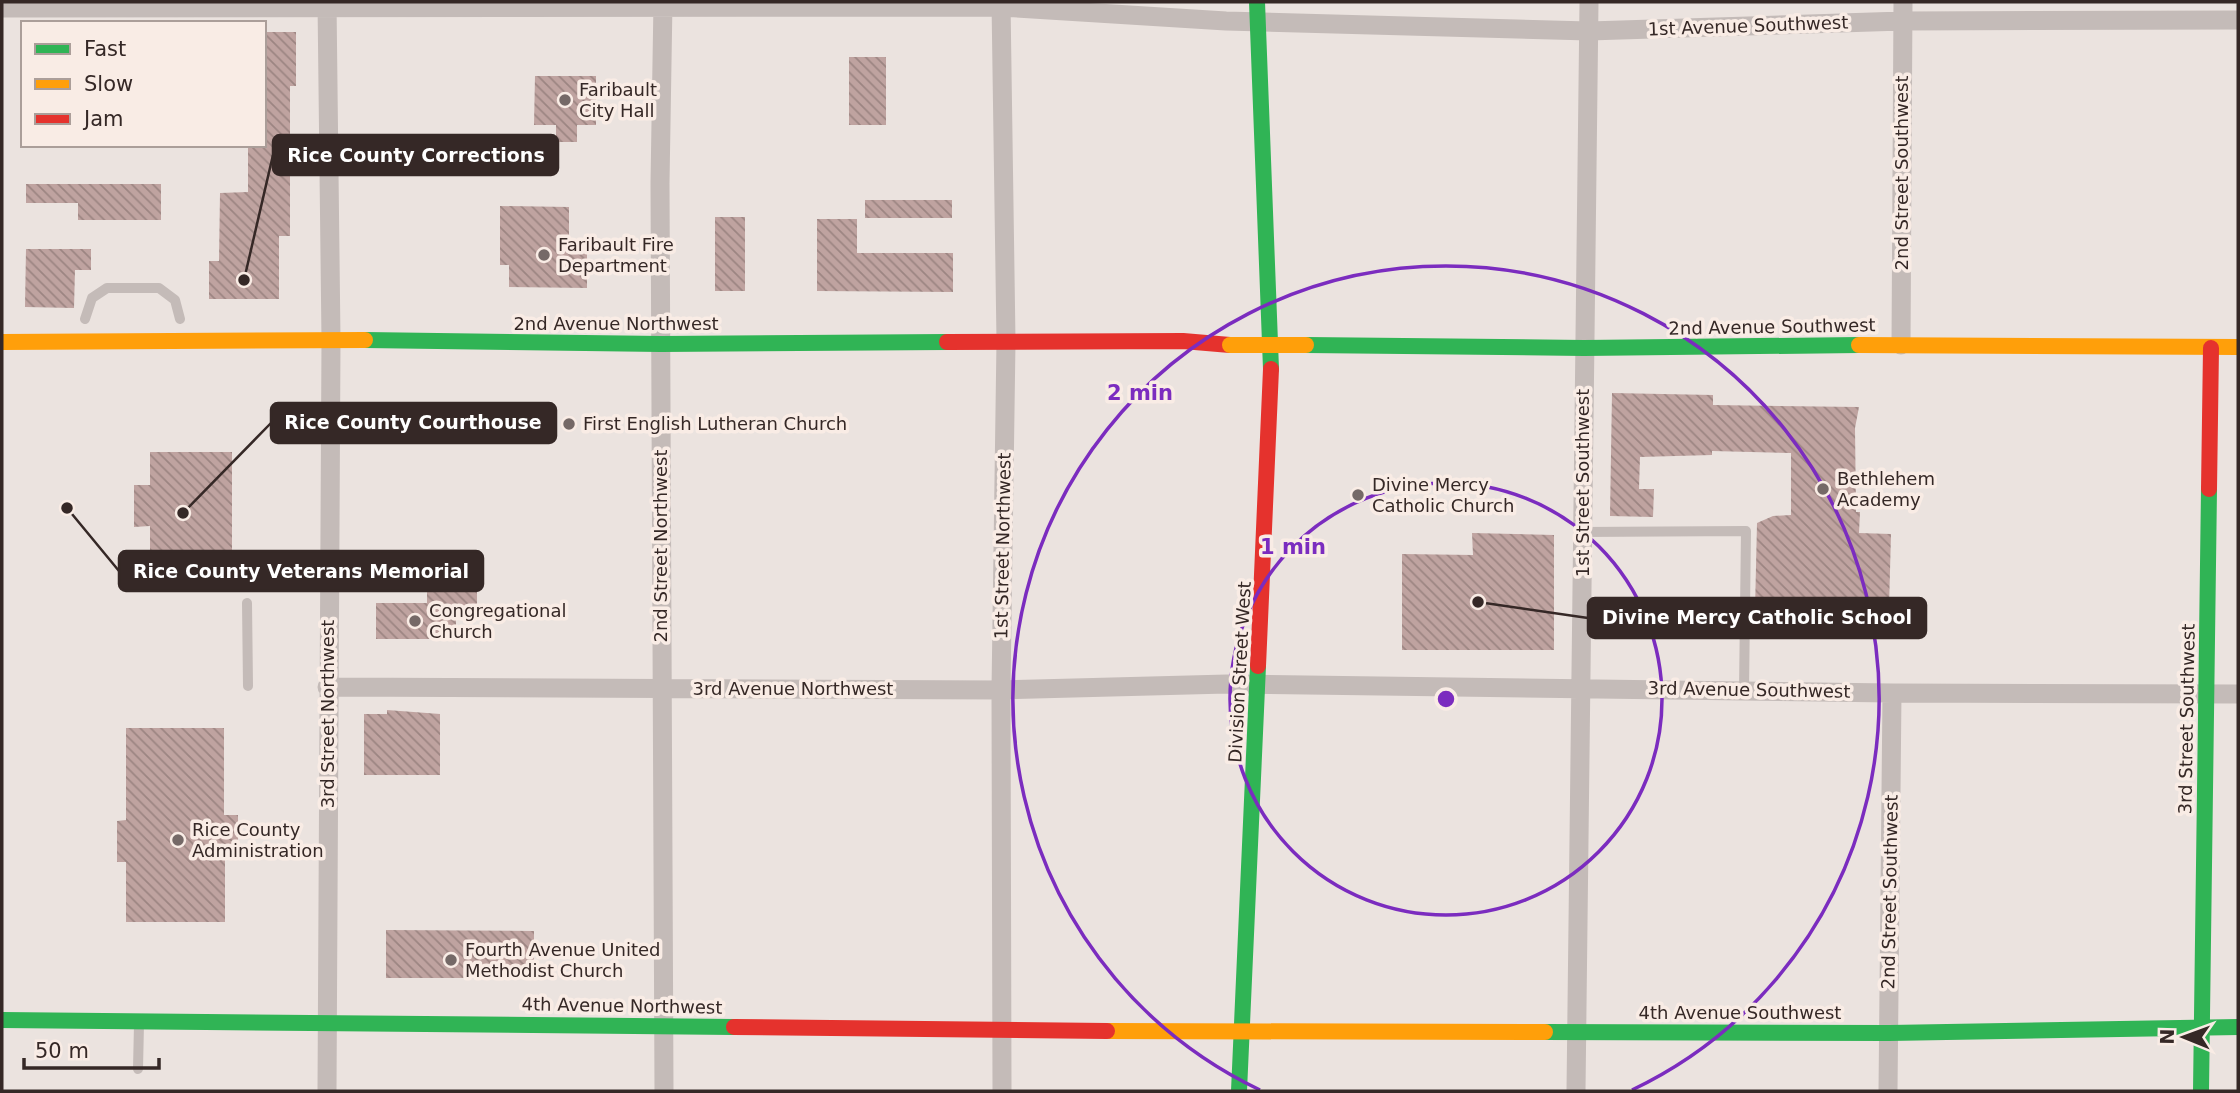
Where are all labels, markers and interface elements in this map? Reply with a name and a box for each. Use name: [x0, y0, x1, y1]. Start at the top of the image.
street label: 1st Avenue Southwest: [1647, 12, 1849, 39]
legend: [21, 21, 266, 147]
text: Fast: [84, 37, 126, 61]
text: Slow: [84, 72, 133, 96]
street label: 2nd Street Southwest: [1891, 76, 1912, 270]
place label: Faribault City Hall: [579, 79, 657, 121]
marker: Faribault City Hall: [557, 92, 573, 108]
text: Jam: [82, 107, 124, 131]
callout: Rice County Corrections: [273, 135, 558, 175]
text: Rice County Corrections: [287, 144, 545, 166]
place label: Faribault Fire Department: [558, 234, 674, 276]
marker: Faribault Fire Department: [536, 247, 552, 263]
street label: 2nd Avenue Northwest: [513, 313, 719, 334]
street label: 2nd Avenue Southwest: [1668, 314, 1876, 339]
text: 2 min: [1107, 381, 1173, 405]
street label: 1st Street Southwest: [1572, 389, 1593, 577]
callout: Rice County Courthouse: [271, 403, 556, 443]
text: Rice County Courthouse: [284, 411, 542, 433]
place label: First English Lutheran Church: [583, 413, 847, 434]
marker: First English Lutheran Church: [561, 416, 577, 432]
street label: 2nd Street Northwest: [650, 450, 671, 643]
street label: 1st Street Northwest: [990, 453, 1015, 639]
place label: Bethlehem Academy: [1837, 468, 1935, 510]
place label: Divine Mercy Catholic Church: [1372, 474, 1514, 516]
marker: Bethlehem Academy: [1815, 481, 1831, 497]
marker: Divine Mercy Catholic Church: [1350, 487, 1366, 503]
text: 1 min: [1260, 535, 1326, 559]
callout: Rice County Veterans Memorial: [119, 551, 483, 591]
text: Rice County Veterans Memorial: [133, 560, 469, 582]
street label: Division Street West: [1224, 581, 1255, 763]
callout: Divine Mercy Catholic School: [1588, 598, 1926, 638]
place label: Congregational Church: [429, 600, 566, 642]
text: Divine Mercy Catholic School: [1602, 606, 1912, 628]
marker: Congregational Church: [407, 613, 423, 629]
street label: 3rd Street Northwest: [317, 620, 338, 808]
street label: 3rd Street Southwest: [2174, 623, 2199, 814]
street label: 3rd Avenue Southwest: [1647, 677, 1851, 702]
street label: 3rd Avenue Northwest: [693, 678, 893, 699]
centre of rings: [1434, 687, 1458, 711]
street label: 2nd Street Southwest: [1877, 794, 1902, 990]
place label: Rice County Administration: [192, 819, 324, 861]
marker: Rice County Administration: [170, 832, 186, 848]
place label: Fourth Avenue United Methodist Church: [465, 939, 660, 981]
marker: Fourth Avenue United Methodist Church: [443, 952, 459, 968]
street label: 4th Avenue Northwest: [521, 993, 723, 1018]
street label: 4th Avenue Southwest: [1639, 1002, 1841, 1023]
north arrow: [2149, 1002, 2219, 1072]
scale bar: [24, 1026, 159, 1070]
text: N: [2156, 1029, 2178, 1045]
text: 50 m: [35, 1039, 89, 1063]

